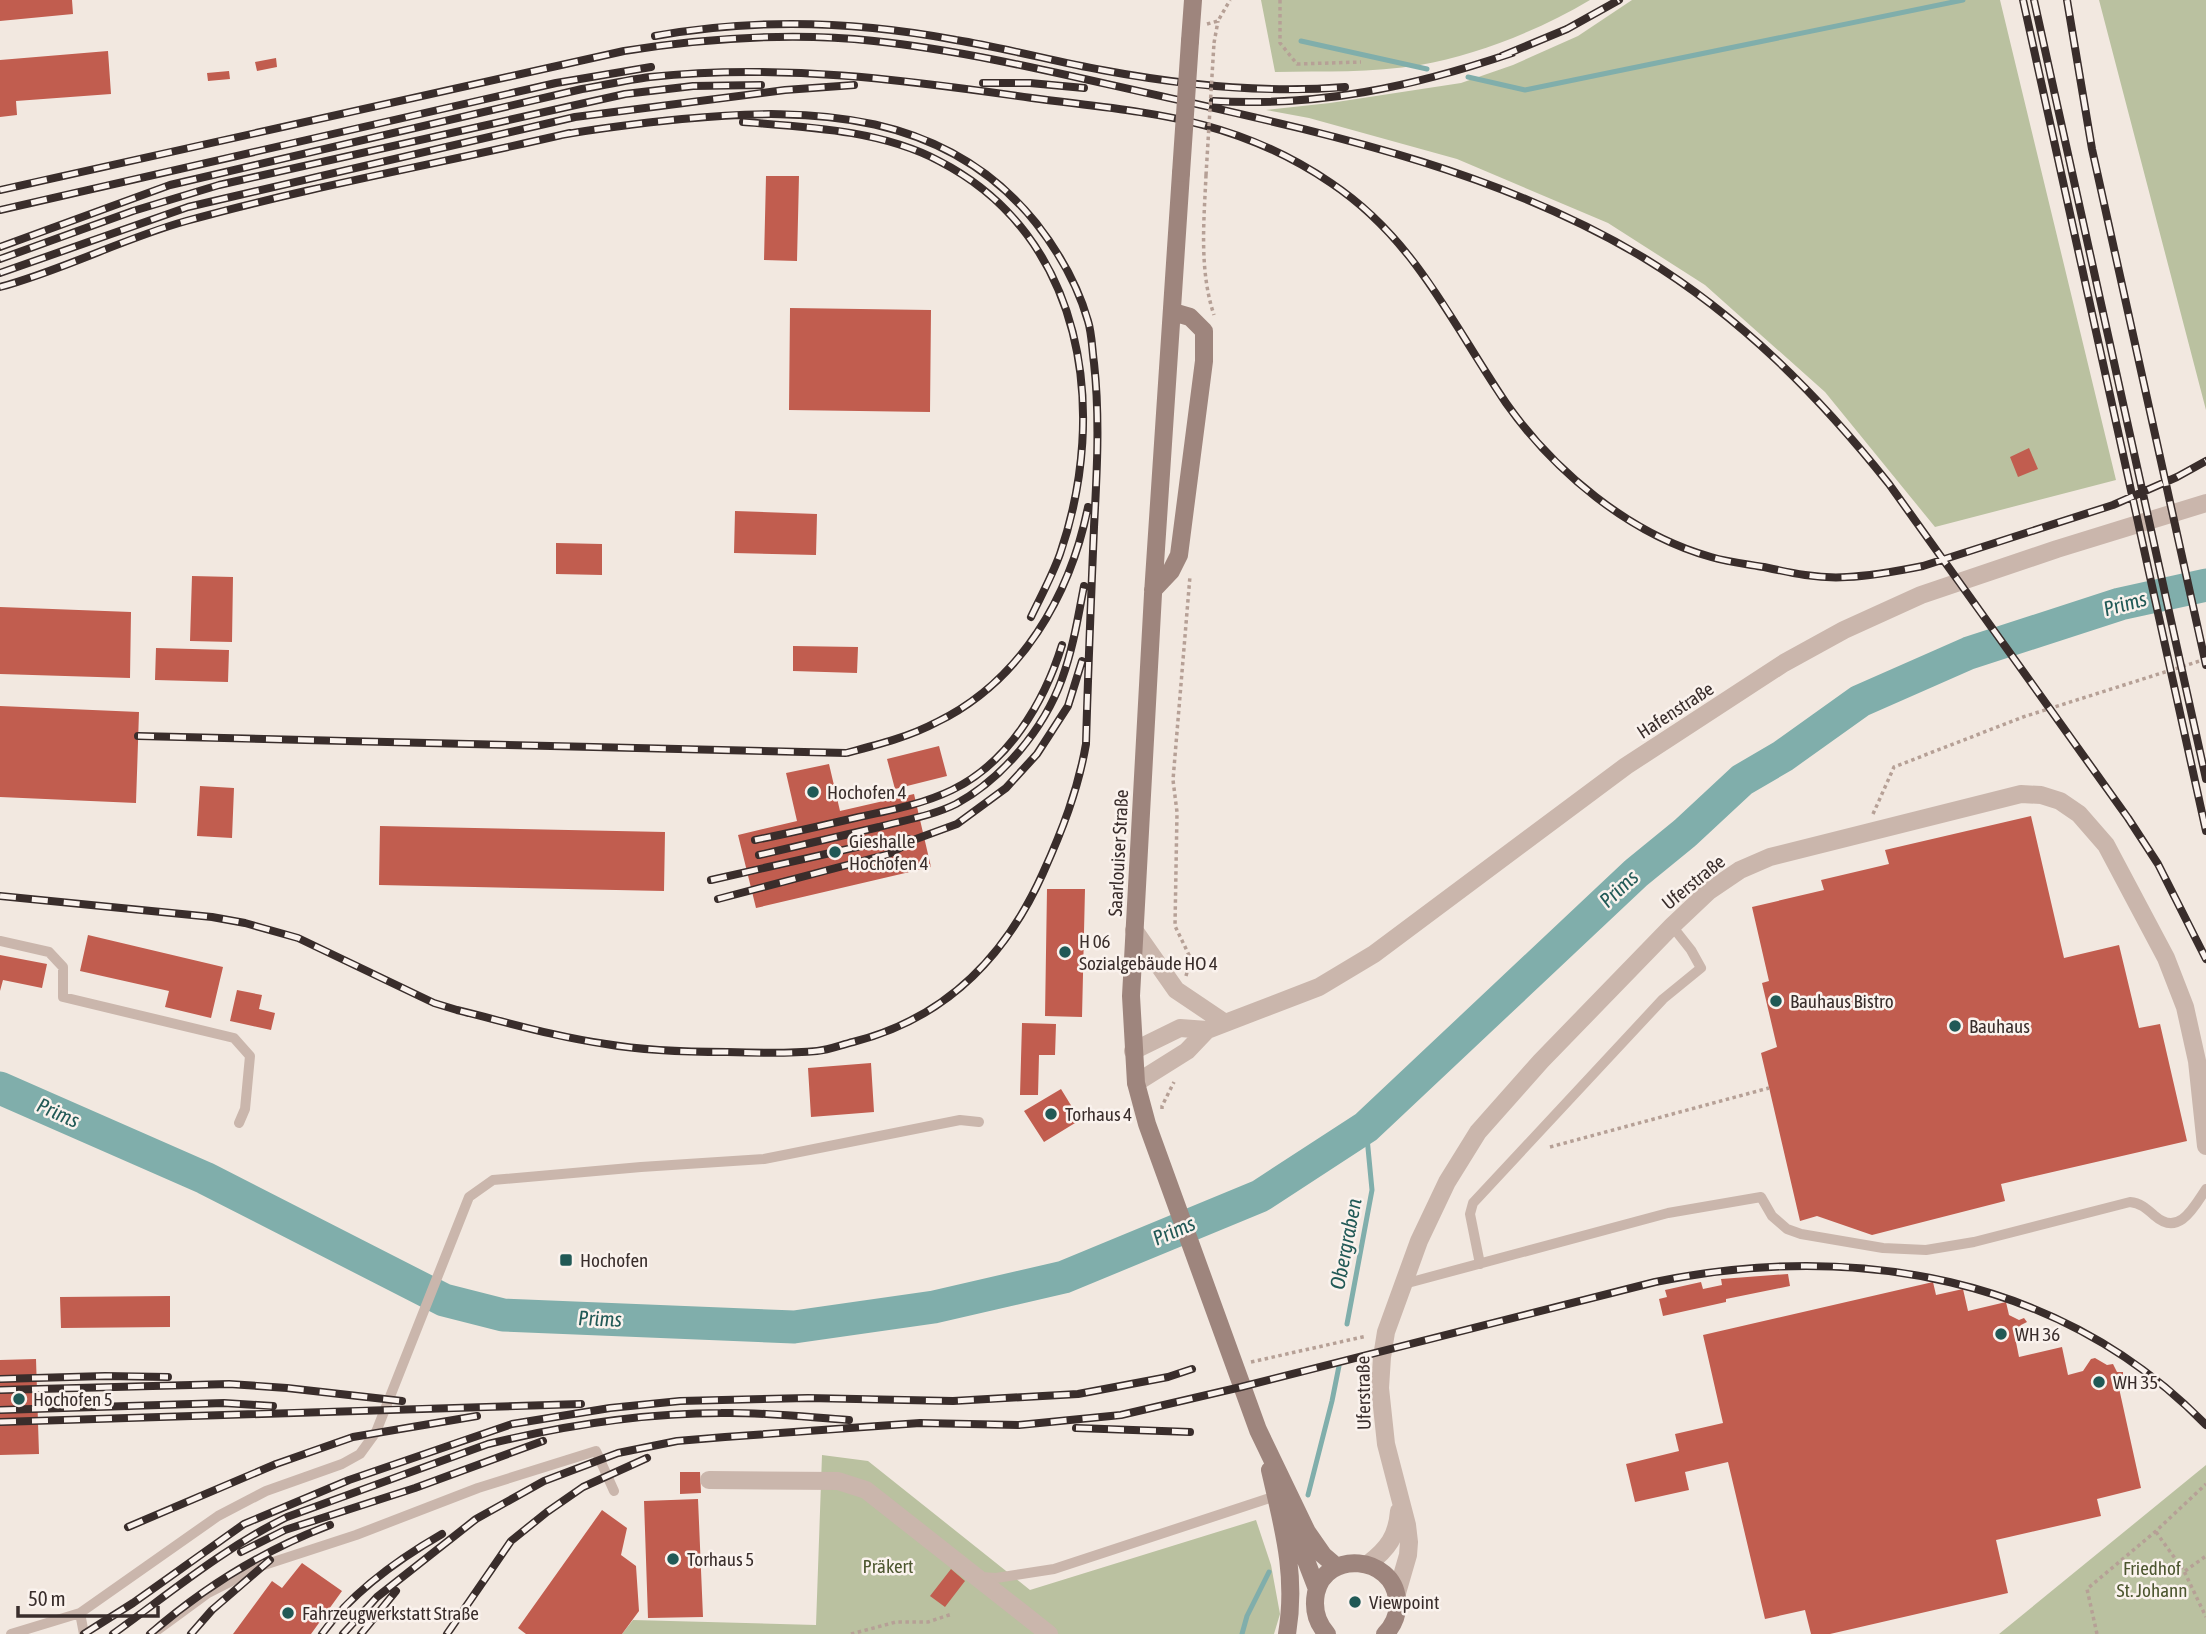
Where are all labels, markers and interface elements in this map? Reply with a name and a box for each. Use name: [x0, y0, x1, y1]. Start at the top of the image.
water label: Prims: [2100, 586, 2149, 620]
street label: Hafenstraße: [1633, 677, 1717, 743]
place label: Hochofen 4: [827, 781, 907, 803]
marker: Hochofen 4: [805, 784, 821, 800]
street label: Saarlouiser Straße: [1104, 789, 1132, 917]
place label: Gieshalle Hochofen 4: [849, 830, 929, 874]
marker: Gieshalle Hochofen 4: [827, 844, 843, 860]
street label: Uferstraße: [1657, 850, 1729, 914]
water label: Prims: [1594, 865, 1643, 912]
place label: H 06 Sozialgebäude HO 4: [1079, 930, 1218, 974]
marker: H 06 Sozialgebäude HO 4: [1057, 944, 1073, 960]
place label: Bauhaus Bistro: [1790, 990, 1894, 1012]
marker: Bauhaus Bistro: [1768, 993, 1784, 1009]
place label: Bauhaus: [1969, 1015, 2030, 1037]
marker: Bauhaus: [1947, 1018, 1963, 1034]
water label: Prims: [33, 1092, 83, 1132]
place label: Torhaus 4: [1065, 1103, 1132, 1125]
marker: Torhaus 4: [1043, 1106, 1059, 1122]
water label: Obergraben: [1324, 1196, 1366, 1291]
water label: Prims: [1149, 1210, 1198, 1250]
place label: Hochofen: [580, 1249, 648, 1271]
marker: Hochofen: [558, 1252, 574, 1268]
water label: Prims: [578, 1305, 622, 1331]
place label: WH 36: [2015, 1323, 2060, 1345]
marker: WH 36: [1993, 1326, 2009, 1342]
street label: Uferstraße: [1351, 1356, 1375, 1430]
place label: WH 35: [2113, 1371, 2158, 1393]
marker: WH 35: [2091, 1374, 2107, 1390]
place label: Hochofen 5: [33, 1388, 113, 1410]
marker: Hochofen 5: [11, 1391, 27, 1407]
place label: Torhaus 5: [687, 1548, 754, 1570]
marker: Torhaus 5: [665, 1551, 681, 1567]
park label: Präkert: [863, 1555, 913, 1577]
park label: Friedhof St. Johann: [2117, 1557, 2187, 1601]
scale bar: [18, 1574, 158, 1618]
text: 50 m: [28, 1586, 66, 1610]
place label: Viewpoint: [1369, 1591, 1439, 1613]
marker: Viewpoint: [1347, 1594, 1363, 1610]
place label: Fahrzeugwerkstatt Straße: [302, 1602, 479, 1624]
marker: Fahrzeugwerkstatt Straße: [280, 1605, 296, 1621]

